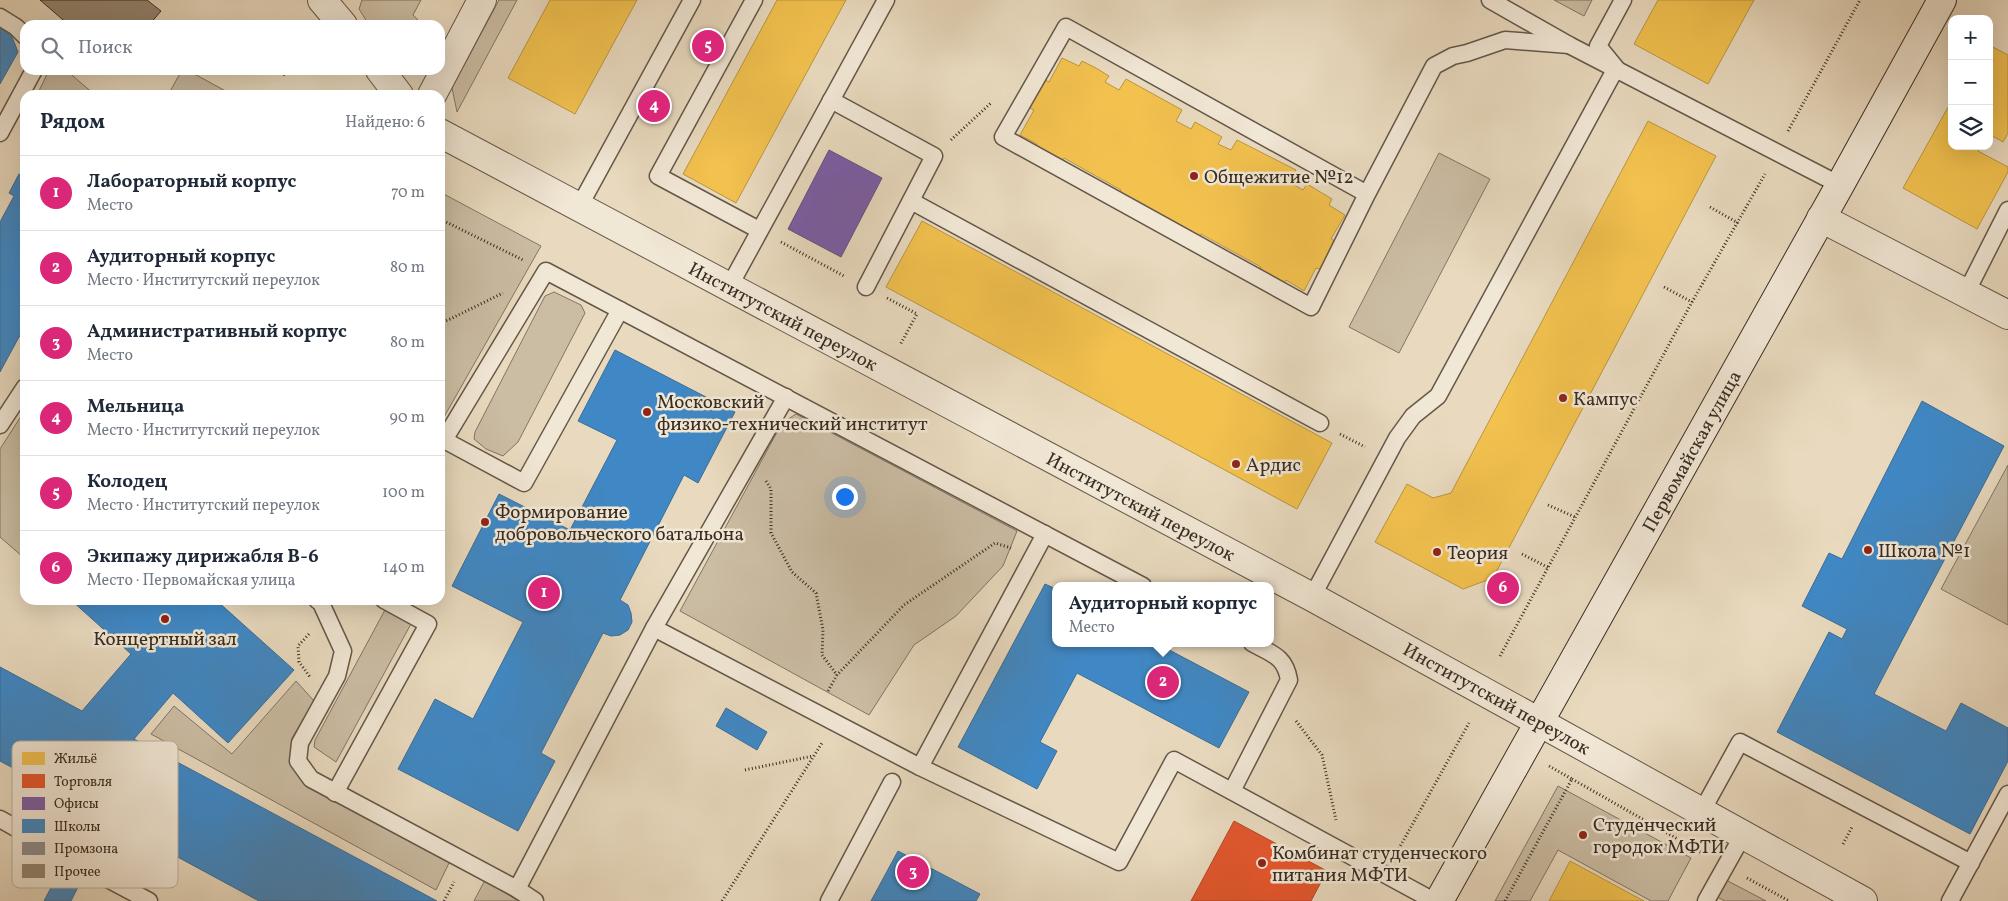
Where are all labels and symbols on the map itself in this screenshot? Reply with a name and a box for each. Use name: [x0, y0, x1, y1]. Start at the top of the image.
pin: 5: [692, 27, 724, 65]
pin: 4: [638, 87, 670, 125]
place label: Общежитие №12: [1204, 165, 1354, 191]
marker: Общежитие №12: [1188, 170, 1200, 182]
street label: Институтский переулок: [683, 257, 882, 378]
street label: Первомайская улица: [1637, 366, 1749, 537]
place label: Кампус: [1573, 387, 1638, 413]
place label: Московский физико-технический институт: [657, 390, 928, 438]
marker: Кампус: [1557, 392, 1569, 404]
marker: Московский физико-технический институт: [641, 406, 653, 418]
street label: Институтский переулок: [1041, 447, 1239, 569]
place label: Ардис: [1246, 453, 1301, 479]
marker: Ардис: [1230, 458, 1242, 470]
your location: [832, 484, 858, 510]
place label: Формирование добровольческого батальона: [495, 500, 744, 548]
marker: Формирование добровольческого батальона: [479, 516, 491, 528]
place label: Школа №1: [1878, 539, 1970, 565]
place label: Теория: [1447, 541, 1508, 567]
marker: Школа №1: [1862, 544, 1874, 556]
marker: Теория: [1431, 546, 1443, 558]
pin: 6: [1487, 569, 1519, 607]
pin: 1: [528, 574, 560, 612]
marker: Концертный зал: [159, 613, 171, 625]
place label: Концертный зал: [93, 627, 237, 653]
street label: Институтский переулок: [1398, 637, 1594, 762]
pin: 2: [1147, 663, 1179, 701]
legend: [12, 741, 178, 888]
text: Жильё: [54, 750, 98, 769]
text: Торговля: [54, 773, 112, 792]
text: Офисы: [54, 795, 99, 814]
place label: Студенческий городок МФТИ: [1593, 813, 1725, 861]
text: Школы: [54, 818, 100, 837]
marker: Студенческий городок МФТИ: [1577, 829, 1589, 841]
text: Промзона: [54, 840, 118, 859]
place label: Комбинат студенческого питания МФТИ: [1272, 841, 1487, 889]
pin: 3: [897, 853, 929, 891]
marker: Комбинат студенческого питания МФТИ: [1256, 857, 1268, 869]
text: Прочее: [54, 863, 101, 882]

